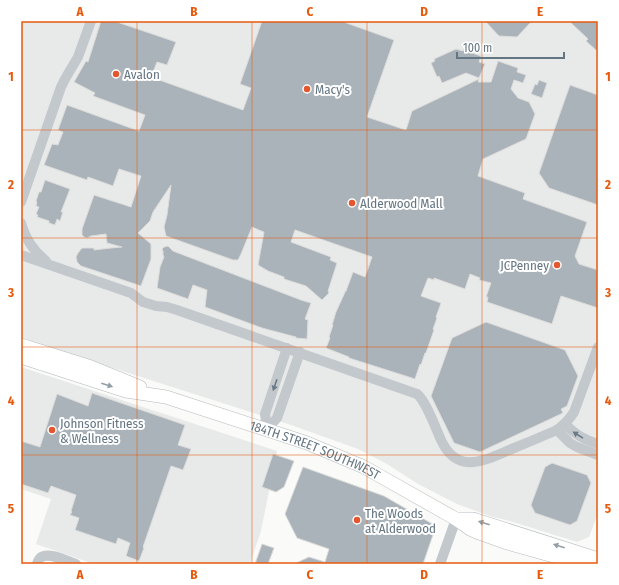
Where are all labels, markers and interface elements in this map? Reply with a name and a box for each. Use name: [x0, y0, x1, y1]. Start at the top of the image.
text: A: [75, 4, 84, 19]
text: B: [190, 4, 198, 19]
text: C: [307, 4, 314, 19]
text: D: [420, 4, 428, 19]
text: E: [537, 4, 543, 19]
scale bar: [457, 34, 564, 60]
text: 100 m: [463, 41, 492, 55]
place label: Avalon: [124, 67, 160, 82]
text: 1: [8, 69, 14, 84]
marker: Avalon: [111, 69, 121, 79]
text: 1: [605, 69, 611, 84]
place label: Macy's: [315, 82, 350, 97]
marker: Macy's: [302, 84, 312, 94]
text: 2: [7, 177, 14, 192]
text: 2: [604, 177, 611, 192]
place label: Alderwood Mall: [360, 196, 443, 211]
marker: Alderwood Mall: [347, 198, 357, 208]
place label: JCPenney: [500, 258, 549, 273]
marker: JCPenney: [552, 260, 562, 270]
text: 3: [7, 285, 14, 300]
text: 3: [604, 285, 611, 300]
one-way arrow: [271, 380, 277, 392]
one-way arrow: [101, 382, 113, 388]
text: 4: [8, 393, 15, 408]
text: 4: [605, 393, 612, 408]
place label: Johnson Fitness & Wellness: [60, 416, 144, 446]
street label: 184TH STREET SOUTHWEST: [248, 418, 383, 483]
marker: Johnson Fitness & Wellness: [47, 425, 57, 435]
one-way arrow: [573, 432, 584, 439]
text: 5: [8, 501, 14, 516]
text: 5: [605, 501, 611, 516]
place label: The Woods at Alderwood: [365, 506, 436, 536]
marker: The Woods at Alderwood: [352, 515, 362, 525]
one-way arrow: [478, 520, 490, 526]
one-way arrow: [553, 543, 565, 549]
text: A: [75, 567, 84, 582]
text: B: [190, 567, 198, 582]
text: C: [307, 567, 314, 582]
text: D: [420, 567, 428, 582]
text: E: [537, 567, 543, 582]

